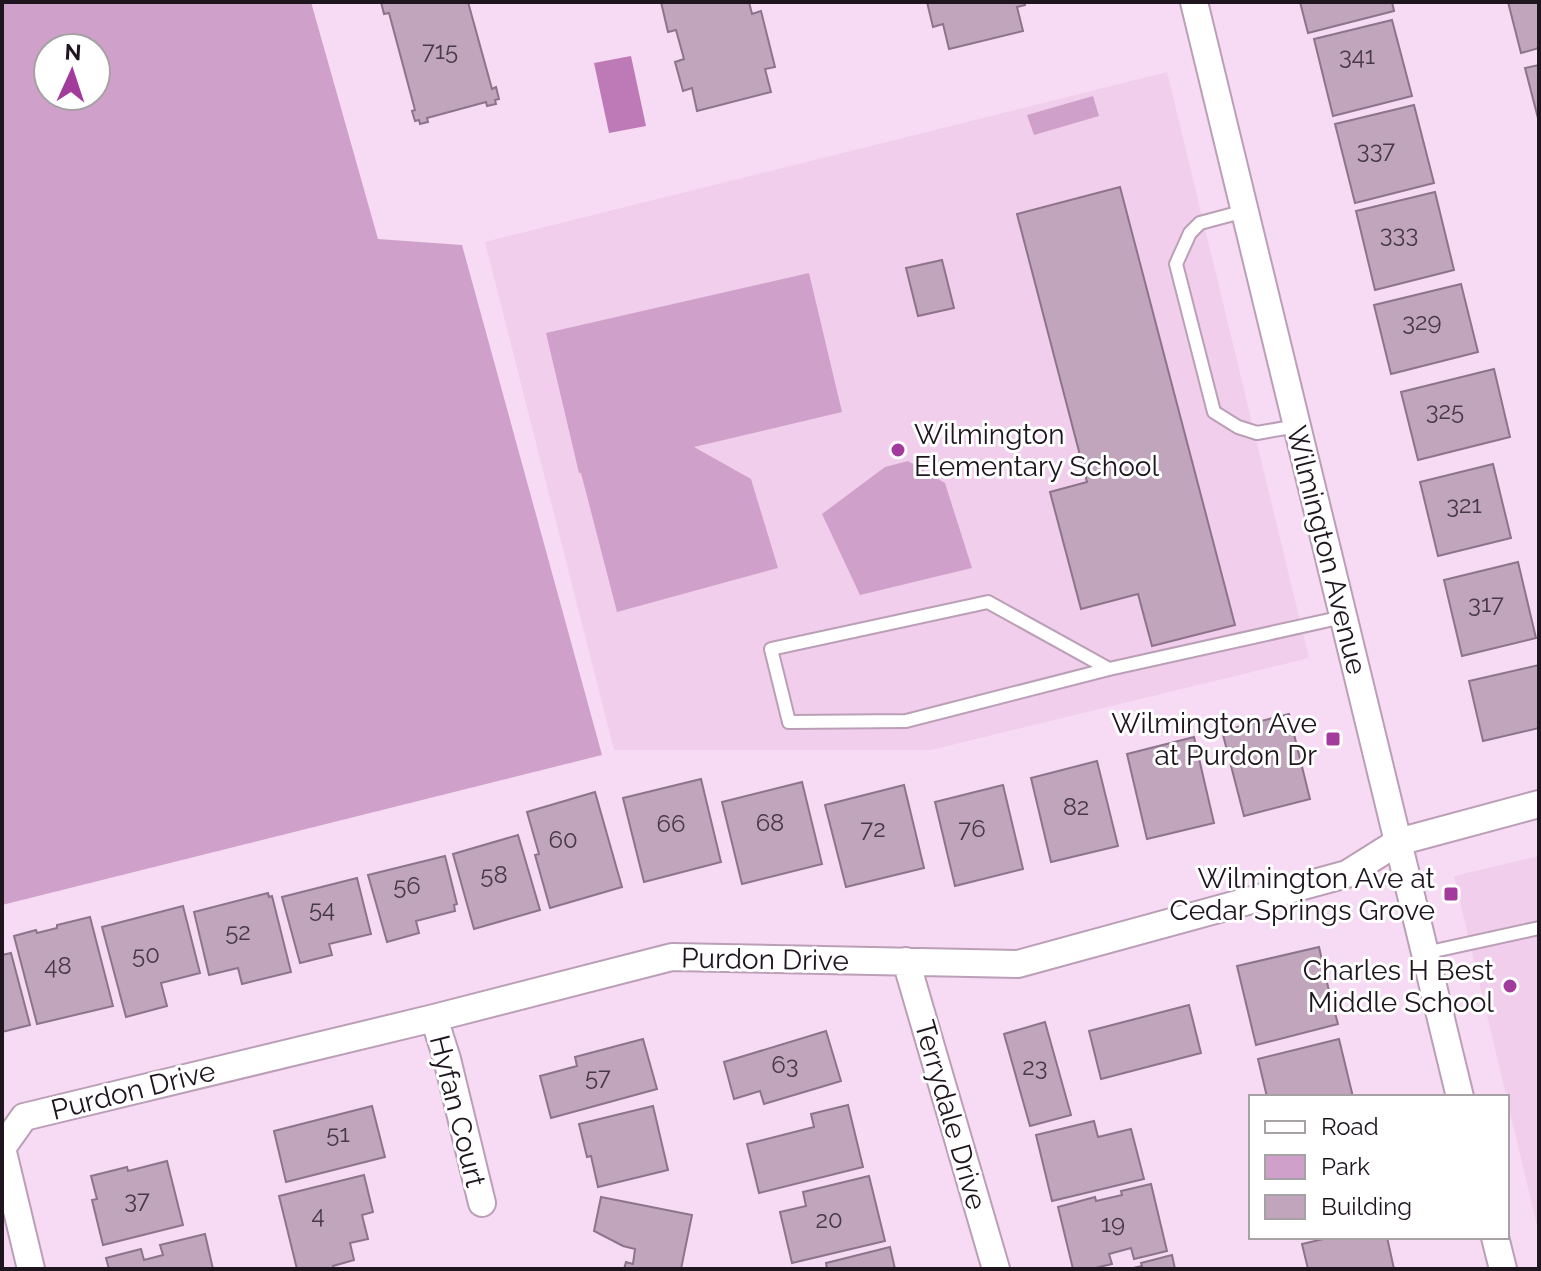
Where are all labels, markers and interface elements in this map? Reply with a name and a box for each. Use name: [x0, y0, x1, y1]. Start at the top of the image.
north arrow: [32, 32, 112, 112]
house number: 715: [422, 36, 458, 65]
text: N: [64, 39, 82, 65]
house number: 341: [1339, 41, 1375, 70]
house number: 337: [1357, 135, 1395, 164]
house number: 333: [1380, 219, 1418, 248]
house number: 329: [1402, 307, 1442, 336]
house number: 325: [1426, 396, 1464, 425]
place label: Wilmington Elementary School: [914, 418, 1159, 483]
street label: Wilmington Avenue: [1280, 422, 1373, 678]
marker: Wilmington Elementary School: [889, 441, 907, 459]
house number: 321: [1446, 490, 1482, 519]
house number: 317: [1468, 589, 1504, 618]
place label: Wilmington Ave at Purdon Dr: [1111, 707, 1317, 772]
marker: Wilmington Ave at Purdon Dr: [1324, 730, 1342, 748]
house number: 82: [1063, 792, 1089, 821]
house number: 68: [756, 808, 784, 837]
house number: 66: [657, 809, 685, 838]
house number: 72: [860, 814, 886, 843]
house number: 76: [958, 814, 986, 843]
house number: 60: [548, 825, 578, 854]
house number: 58: [480, 860, 508, 889]
place label: Wilmington Ave at Cedar Springs Grove: [1169, 862, 1436, 927]
house number: 56: [393, 871, 421, 900]
marker: Wilmington Ave at Cedar Springs Grove: [1442, 885, 1460, 903]
house number: 54: [309, 894, 335, 923]
house number: 52: [225, 917, 251, 946]
house number: 50: [132, 940, 160, 969]
street label: Purdon Drive: [681, 942, 849, 977]
house number: 48: [44, 951, 72, 980]
place label: Charles H Best Middle School: [1303, 954, 1495, 1019]
marker: Charles H Best Middle School: [1501, 977, 1519, 995]
street label: Terrydale Drive: [908, 1017, 993, 1214]
street label: Hyfan Court: [423, 1032, 492, 1191]
house number: 63: [771, 1050, 799, 1079]
house number: 23: [1022, 1052, 1048, 1081]
street label: Purdon Drive: [48, 1054, 219, 1127]
house number: 57: [585, 1062, 611, 1091]
legend: [1249, 1095, 1509, 1239]
text: Road: [1321, 1112, 1379, 1141]
house number: 51: [326, 1119, 350, 1148]
text: Park: [1321, 1152, 1370, 1181]
house number: 37: [124, 1185, 150, 1214]
text: Building: [1321, 1192, 1412, 1221]
house number: 4: [311, 1200, 325, 1229]
house number: 20: [815, 1205, 843, 1234]
house number: 19: [1101, 1209, 1125, 1238]

